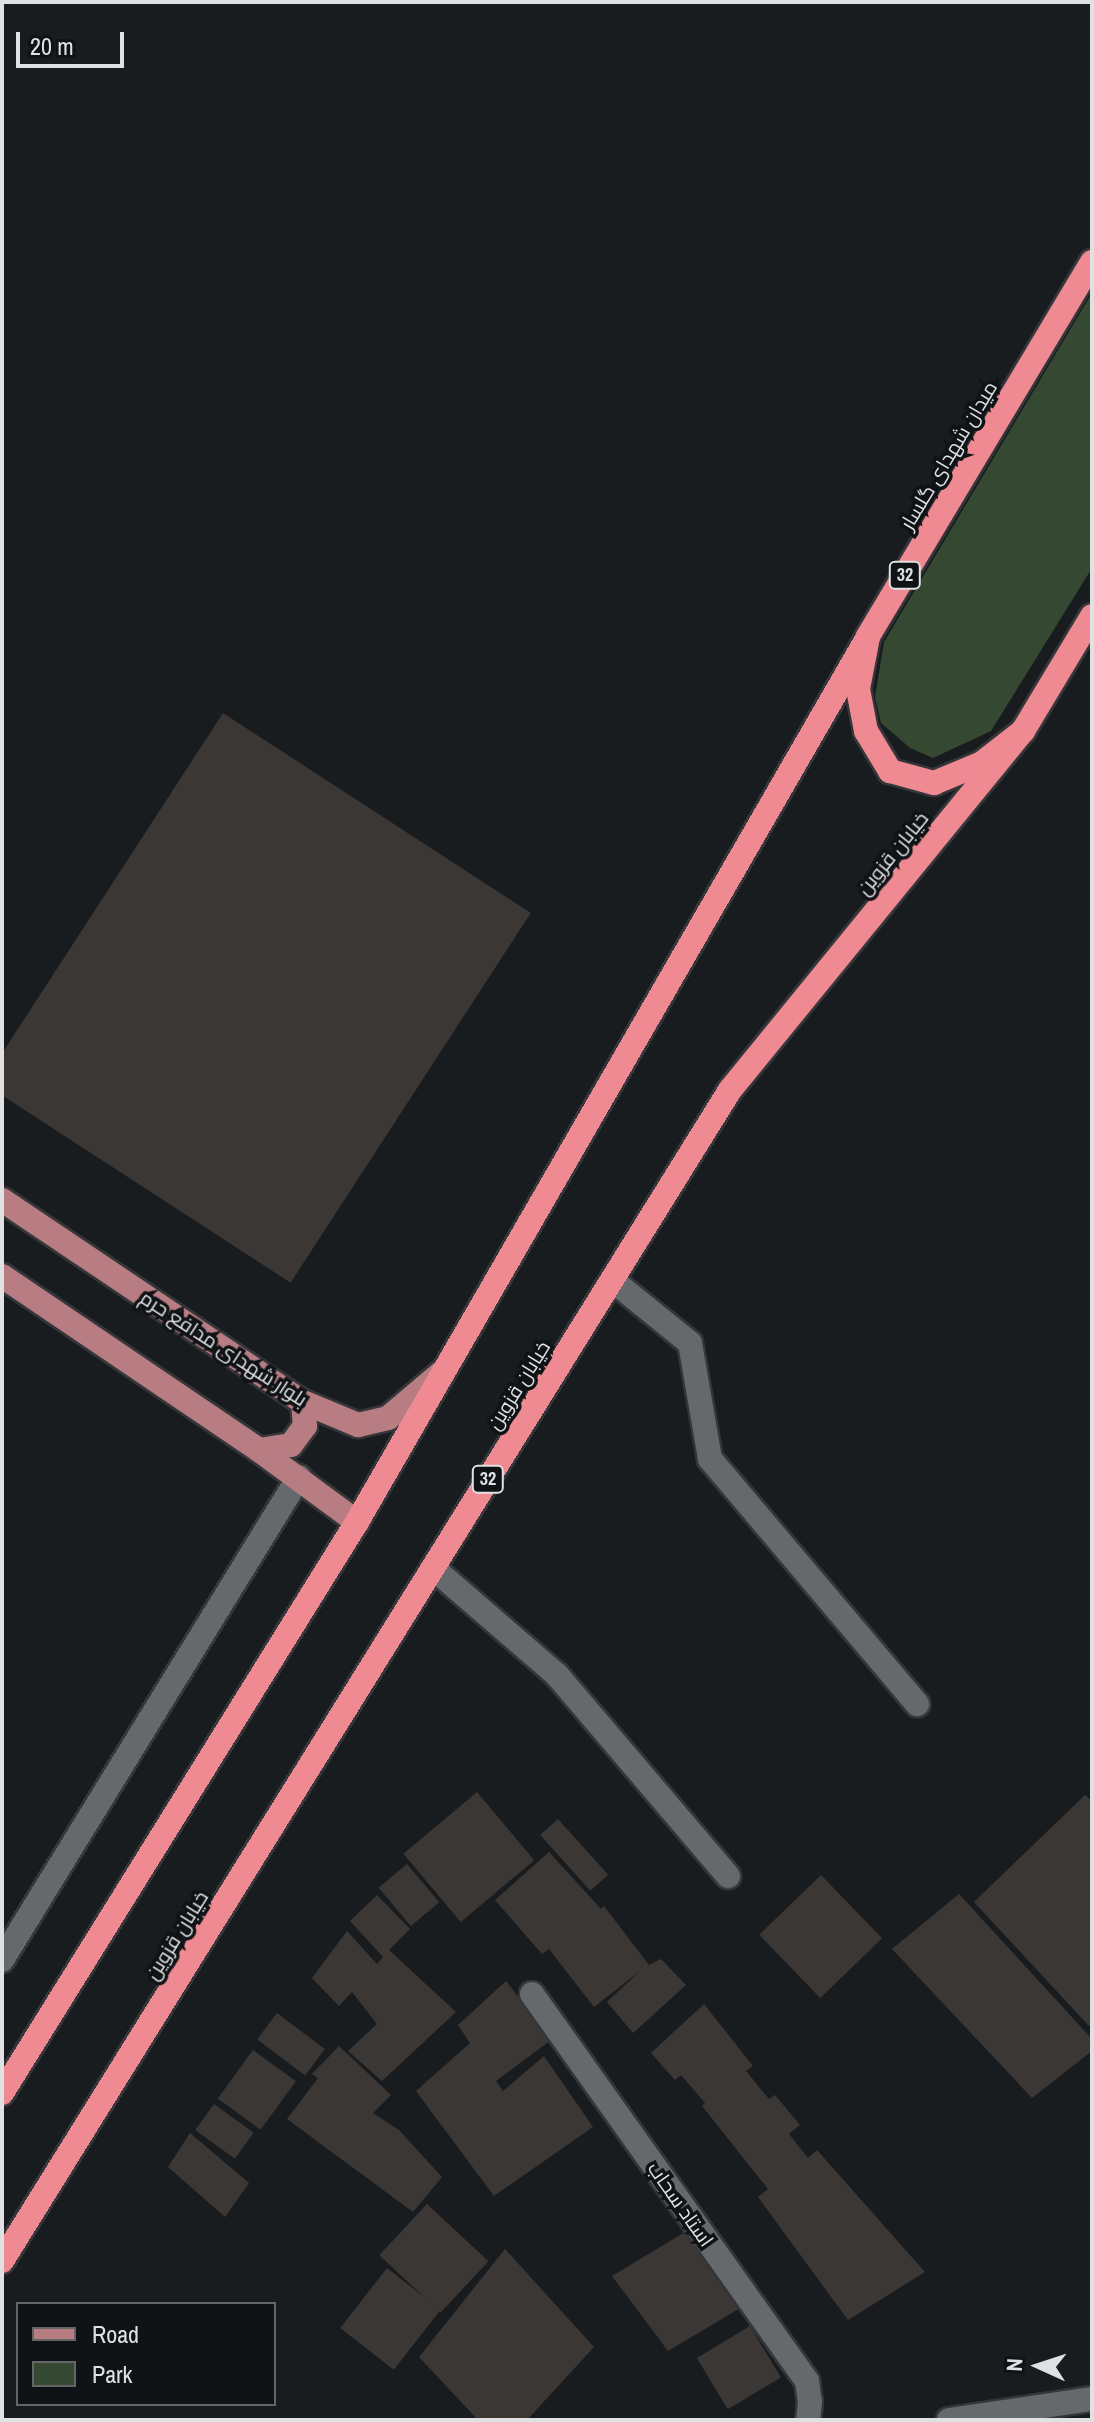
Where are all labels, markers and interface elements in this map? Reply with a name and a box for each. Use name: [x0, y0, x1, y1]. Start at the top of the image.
scale bar: [20, 16, 128, 66]
text: 20 m: [30, 30, 74, 62]
street label: میدان شهدای گلسار: [894, 376, 1002, 534]
road number: 32: [887, 561, 923, 589]
street label: خیابان قزوین: [851, 806, 933, 900]
street label: بلوار شهدای مدافع حرم: [136, 1285, 312, 1411]
street label: خیابان قزوین: [481, 1336, 555, 1434]
road number: 32: [470, 1465, 506, 1493]
street label: خیابان قزوین: [139, 1886, 213, 1984]
street label: استاد سحاب: [643, 2157, 719, 2251]
legend: [16, 2302, 276, 2406]
text: Road: [92, 2318, 139, 2350]
north arrow: [998, 2326, 1078, 2406]
text: N: [999, 2357, 1029, 2372]
text: Park: [92, 2358, 132, 2390]

